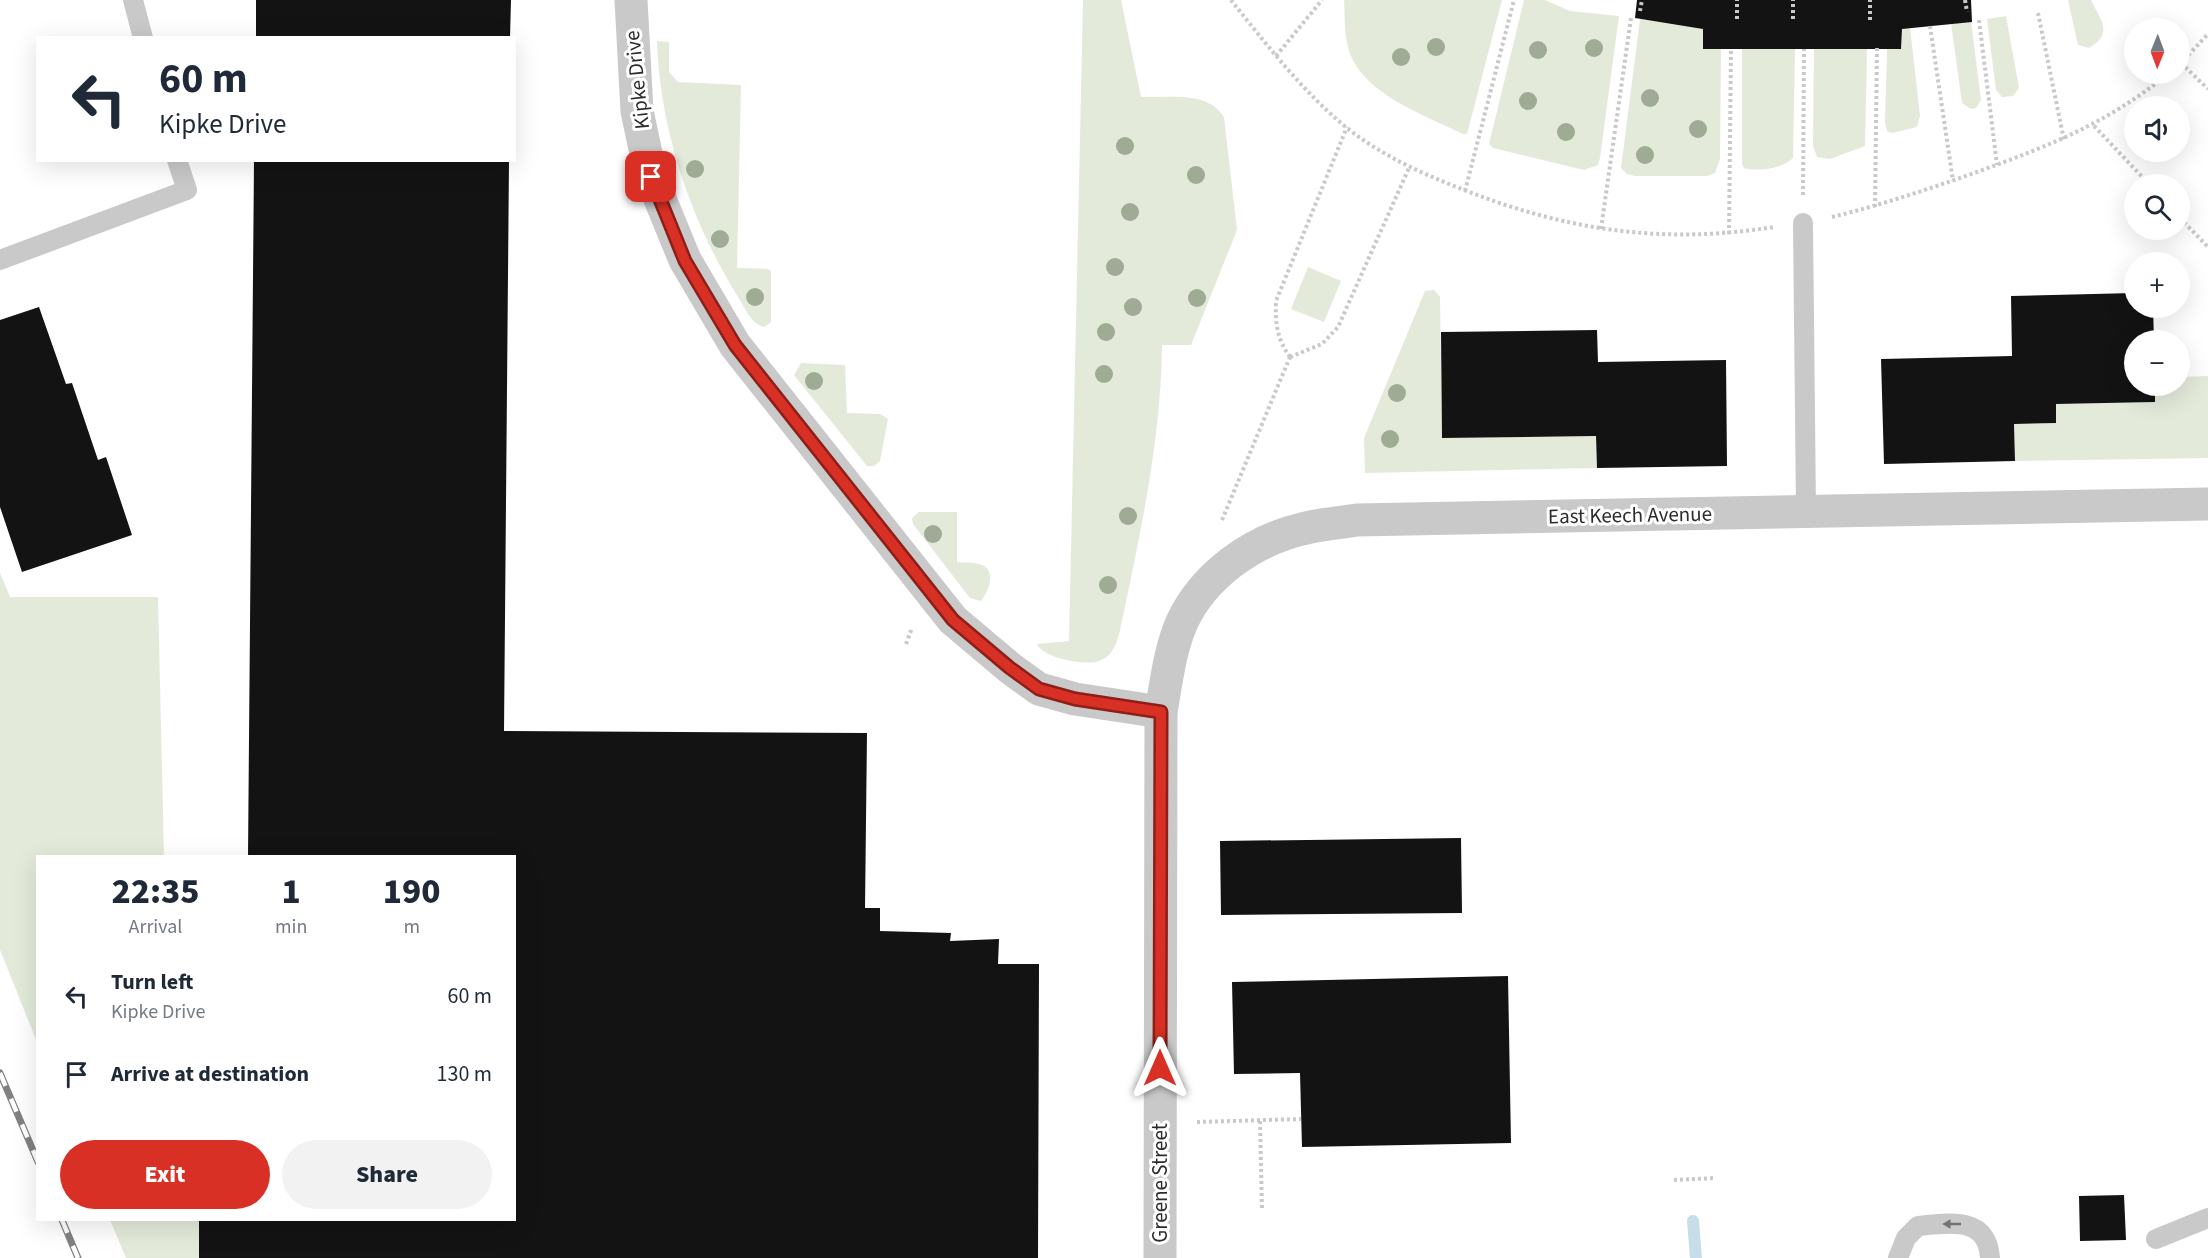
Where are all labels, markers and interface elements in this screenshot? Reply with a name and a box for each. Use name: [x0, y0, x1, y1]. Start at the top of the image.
north arrow: [2124, 18, 2190, 84]
map controls: [2124, 18, 2190, 396]
street label: Kipke Drive: [617, 29, 657, 131]
text: 60 m: [159, 49, 248, 109]
icon: left: [60, 60, 138, 138]
button: sound: [2124, 96, 2190, 162]
text: Kipke Drive: [159, 105, 286, 144]
pin: [625, 151, 676, 202]
icon: arrive: [634, 160, 667, 193]
button: search: [2124, 174, 2190, 240]
button: +: [2124, 252, 2190, 318]
button: −: [2124, 330, 2190, 396]
street label: East Keech Avenue: [1548, 499, 1712, 531]
text: 22:35: [111, 866, 200, 917]
text: 1: [282, 866, 301, 917]
text: 190: [383, 866, 441, 917]
text: Arrival: [129, 913, 182, 941]
text: min: [275, 913, 307, 941]
text: m: [403, 913, 420, 941]
text: Turn left: [111, 966, 193, 998]
icon: left: [60, 980, 93, 1013]
text: 60 m: [447, 980, 492, 1012]
text: Kipke Drive: [111, 998, 205, 1026]
position arrow: [1128, 1036, 1192, 1100]
icon: arrive: [60, 1058, 93, 1091]
text: Arrive at destination: [111, 1058, 309, 1090]
text: 130 m: [437, 1058, 492, 1090]
street label: Greene Street: [1145, 1123, 1175, 1243]
button: Exit: [60, 1140, 270, 1209]
button: Share: [282, 1140, 492, 1209]
one-way arrow: [1942, 1219, 1961, 1229]

